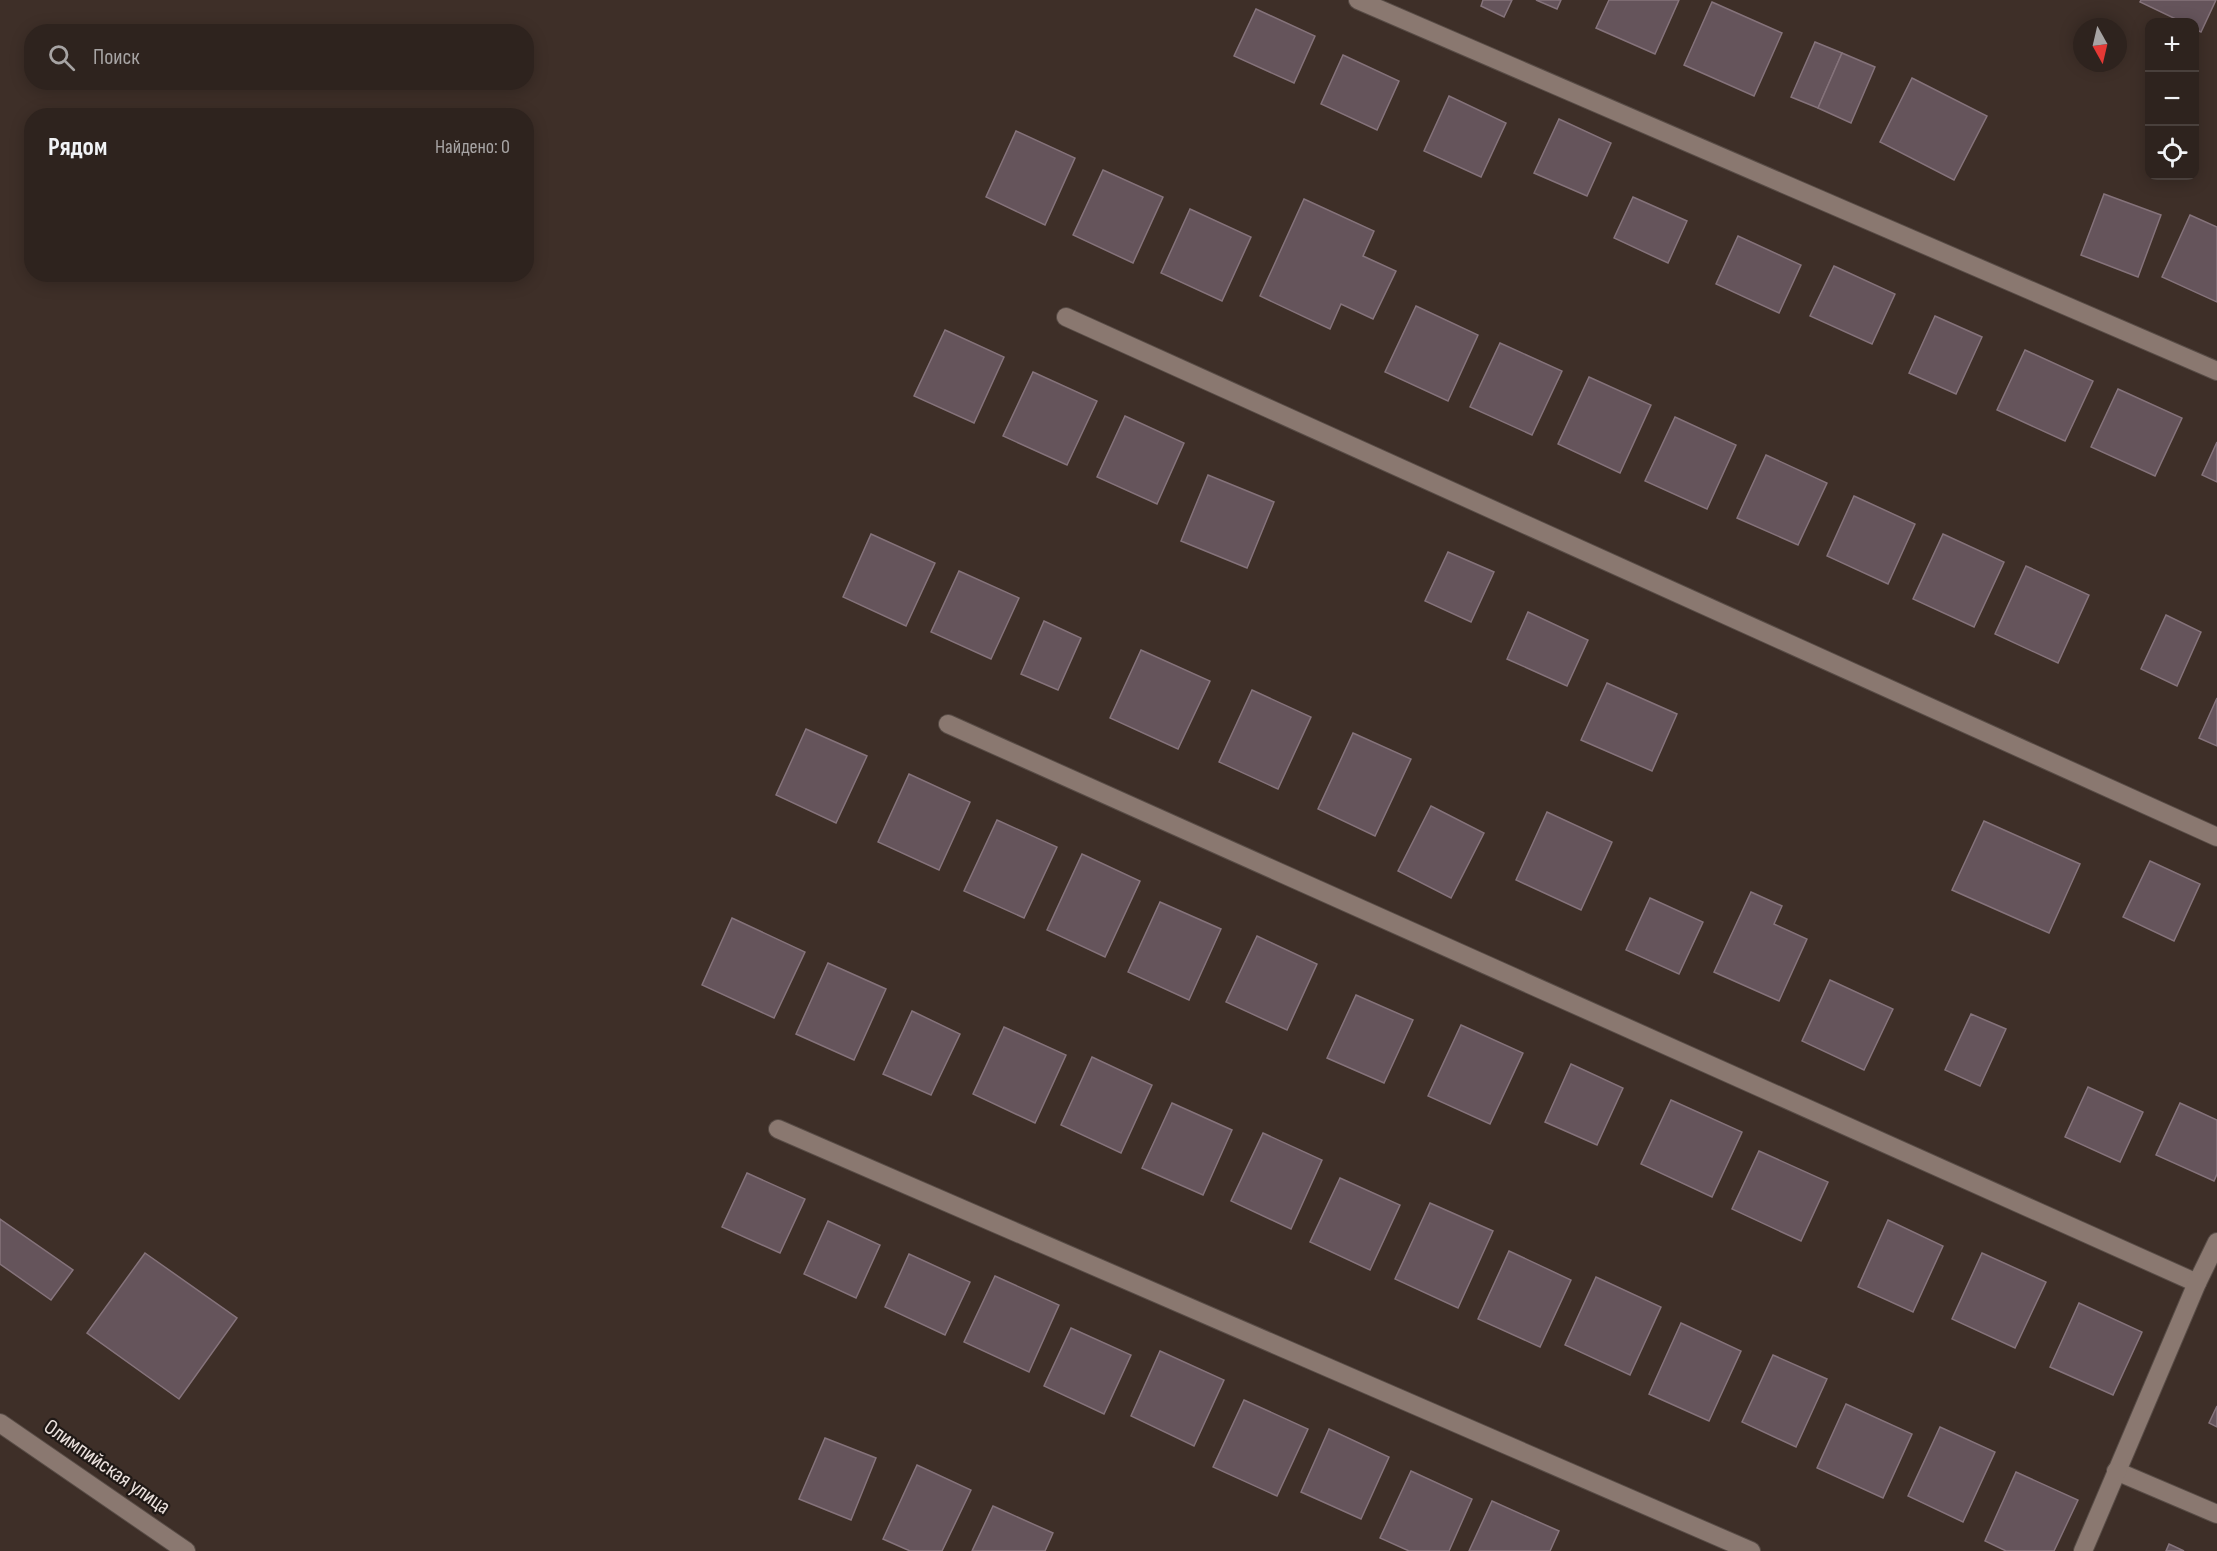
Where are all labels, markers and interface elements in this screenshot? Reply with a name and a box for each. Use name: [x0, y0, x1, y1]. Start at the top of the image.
north arrow: [2073, 18, 2127, 72]
map controls: [2145, 18, 2199, 180]
button: +: [2145, 18, 2199, 72]
search box: [24, 24, 534, 90]
icon: search: [45, 41, 78, 74]
text: Поиск: [93, 44, 139, 71]
button: −: [2145, 72, 2199, 126]
button: locate: [2145, 126, 2199, 180]
text: Рядом: [48, 132, 107, 163]
text: Найдено: 0: [435, 135, 510, 159]
street label: Олимпийская улица: [39, 1413, 175, 1521]

